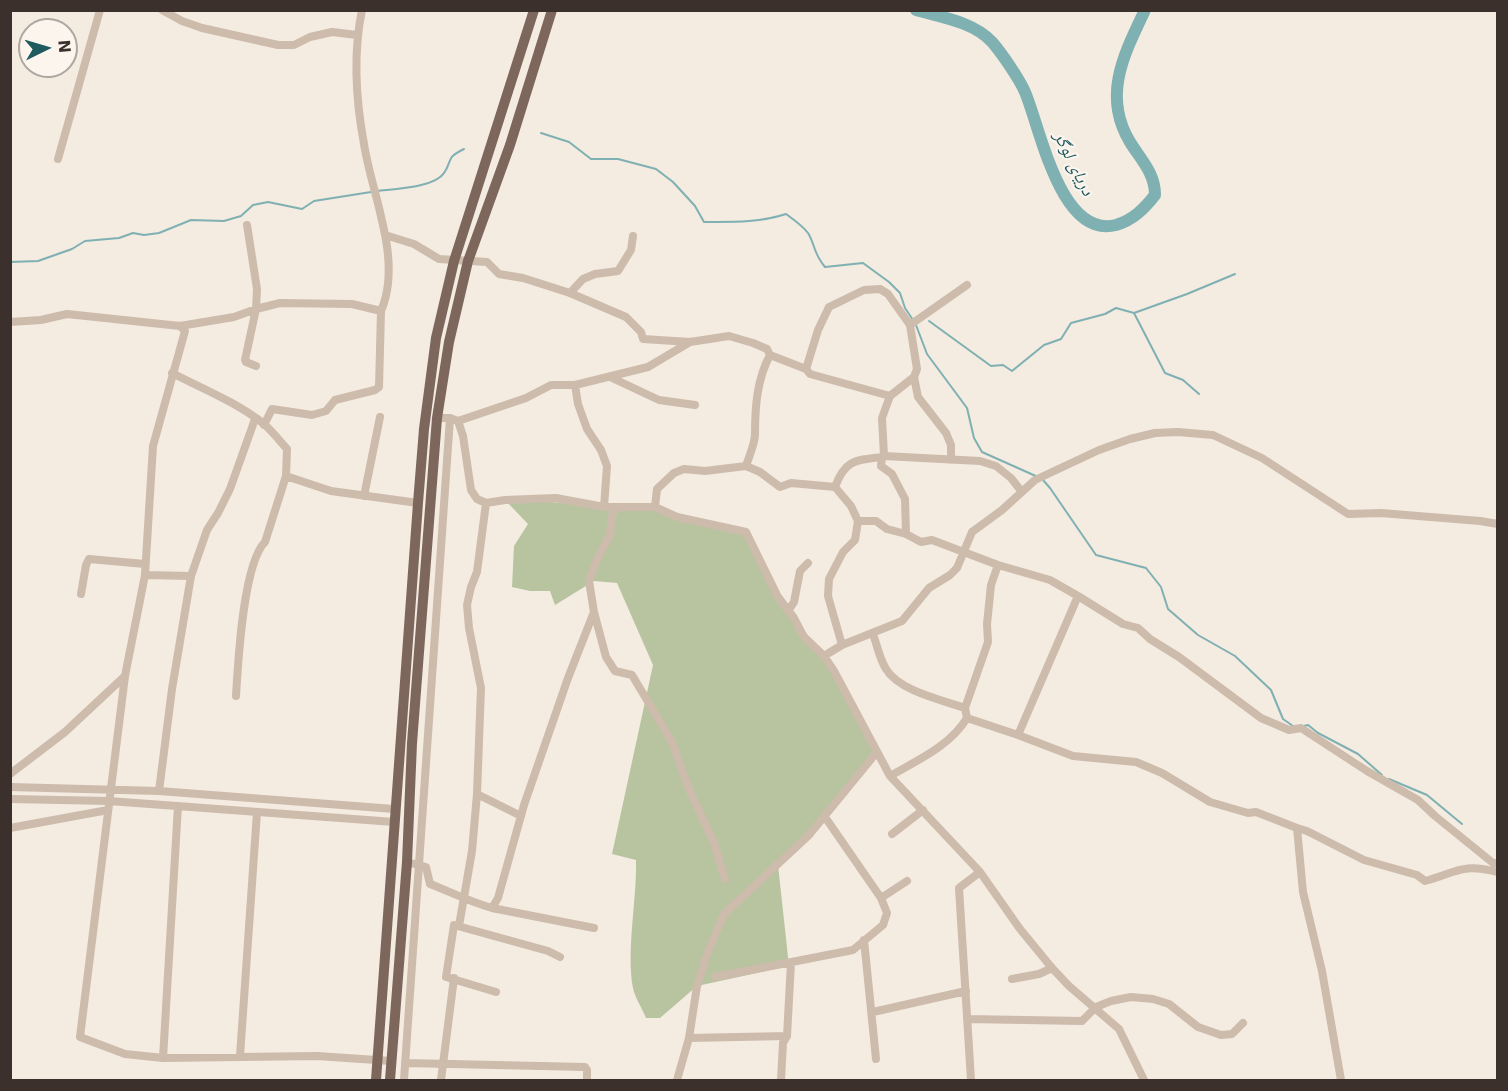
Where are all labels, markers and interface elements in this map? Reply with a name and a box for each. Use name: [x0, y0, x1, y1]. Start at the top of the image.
north arrow: [18, 18, 78, 78]
text: N: [54, 39, 74, 54]
water label: دریای لوگر: [1048, 128, 1098, 200]

